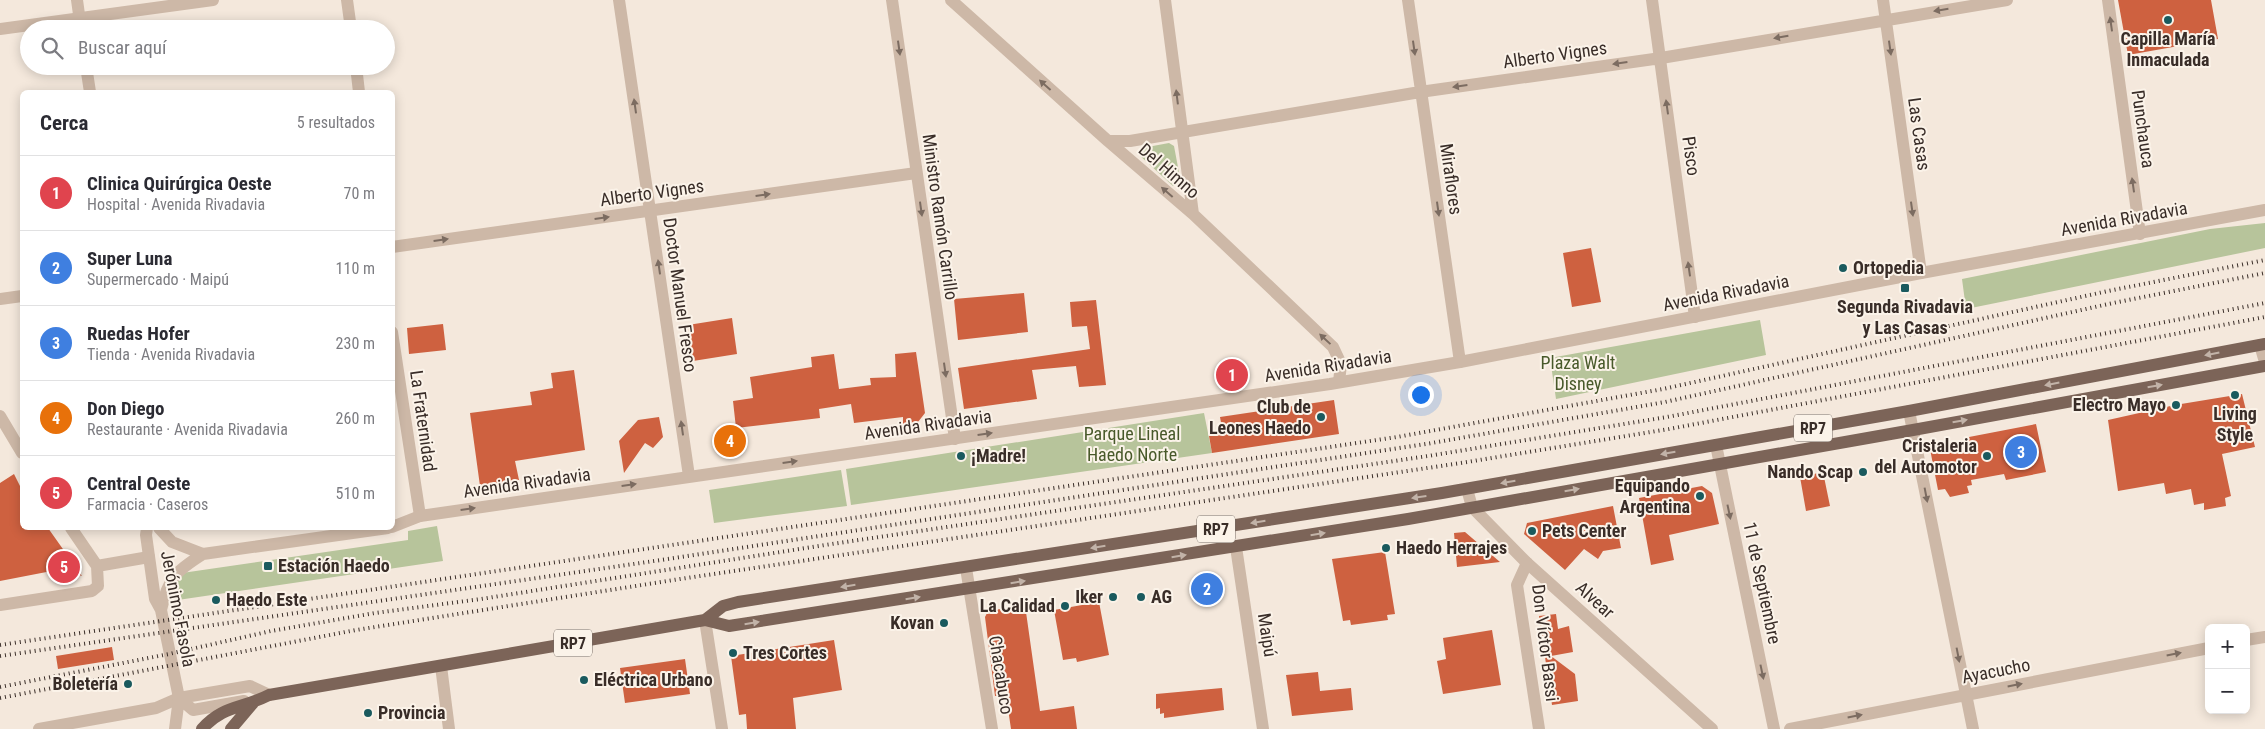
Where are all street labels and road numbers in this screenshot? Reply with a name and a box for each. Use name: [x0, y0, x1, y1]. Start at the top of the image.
street label: Alberto Vignes: [1502, 37, 1608, 72]
street label: Punchauca: [2128, 89, 2159, 169]
street label: Las Casas: [1904, 96, 1935, 172]
street label: Ministro Ramón Carrillo: [918, 133, 963, 301]
street label: Pisco: [1678, 135, 1705, 177]
street label: Del Himno: [1135, 139, 1204, 203]
street label: Miraflores: [1436, 142, 1467, 216]
street label: Alberto Vignes: [599, 175, 705, 210]
street label: Avenida Rivadavia: [2059, 197, 2189, 240]
street label: Doctor Manuel Fresco: [659, 216, 702, 373]
street label: Avenida Rivadavia: [1661, 270, 1791, 315]
street label: Avenida Rivadavia: [1263, 345, 1393, 386]
street label: La Fraternidad: [406, 369, 441, 473]
street label: Avenida Rivadavia: [863, 405, 993, 444]
road number: RP7: [1794, 414, 1832, 442]
street label: Avenida Rivadavia: [462, 463, 592, 502]
road number: RP7: [1197, 516, 1235, 542]
street label: 11 de Septiembre: [1739, 520, 1786, 646]
street label: Jerónimo Fasola: [157, 549, 200, 669]
street label: Alvear: [1572, 577, 1619, 623]
street label: Don Víctor Bassi: [1528, 583, 1563, 703]
street label: Maipú: [1254, 612, 1281, 658]
road number: RP7: [554, 630, 592, 656]
street label: Chacabuco: [985, 634, 1018, 716]
street label: Ayacucho: [1960, 654, 2032, 687]

